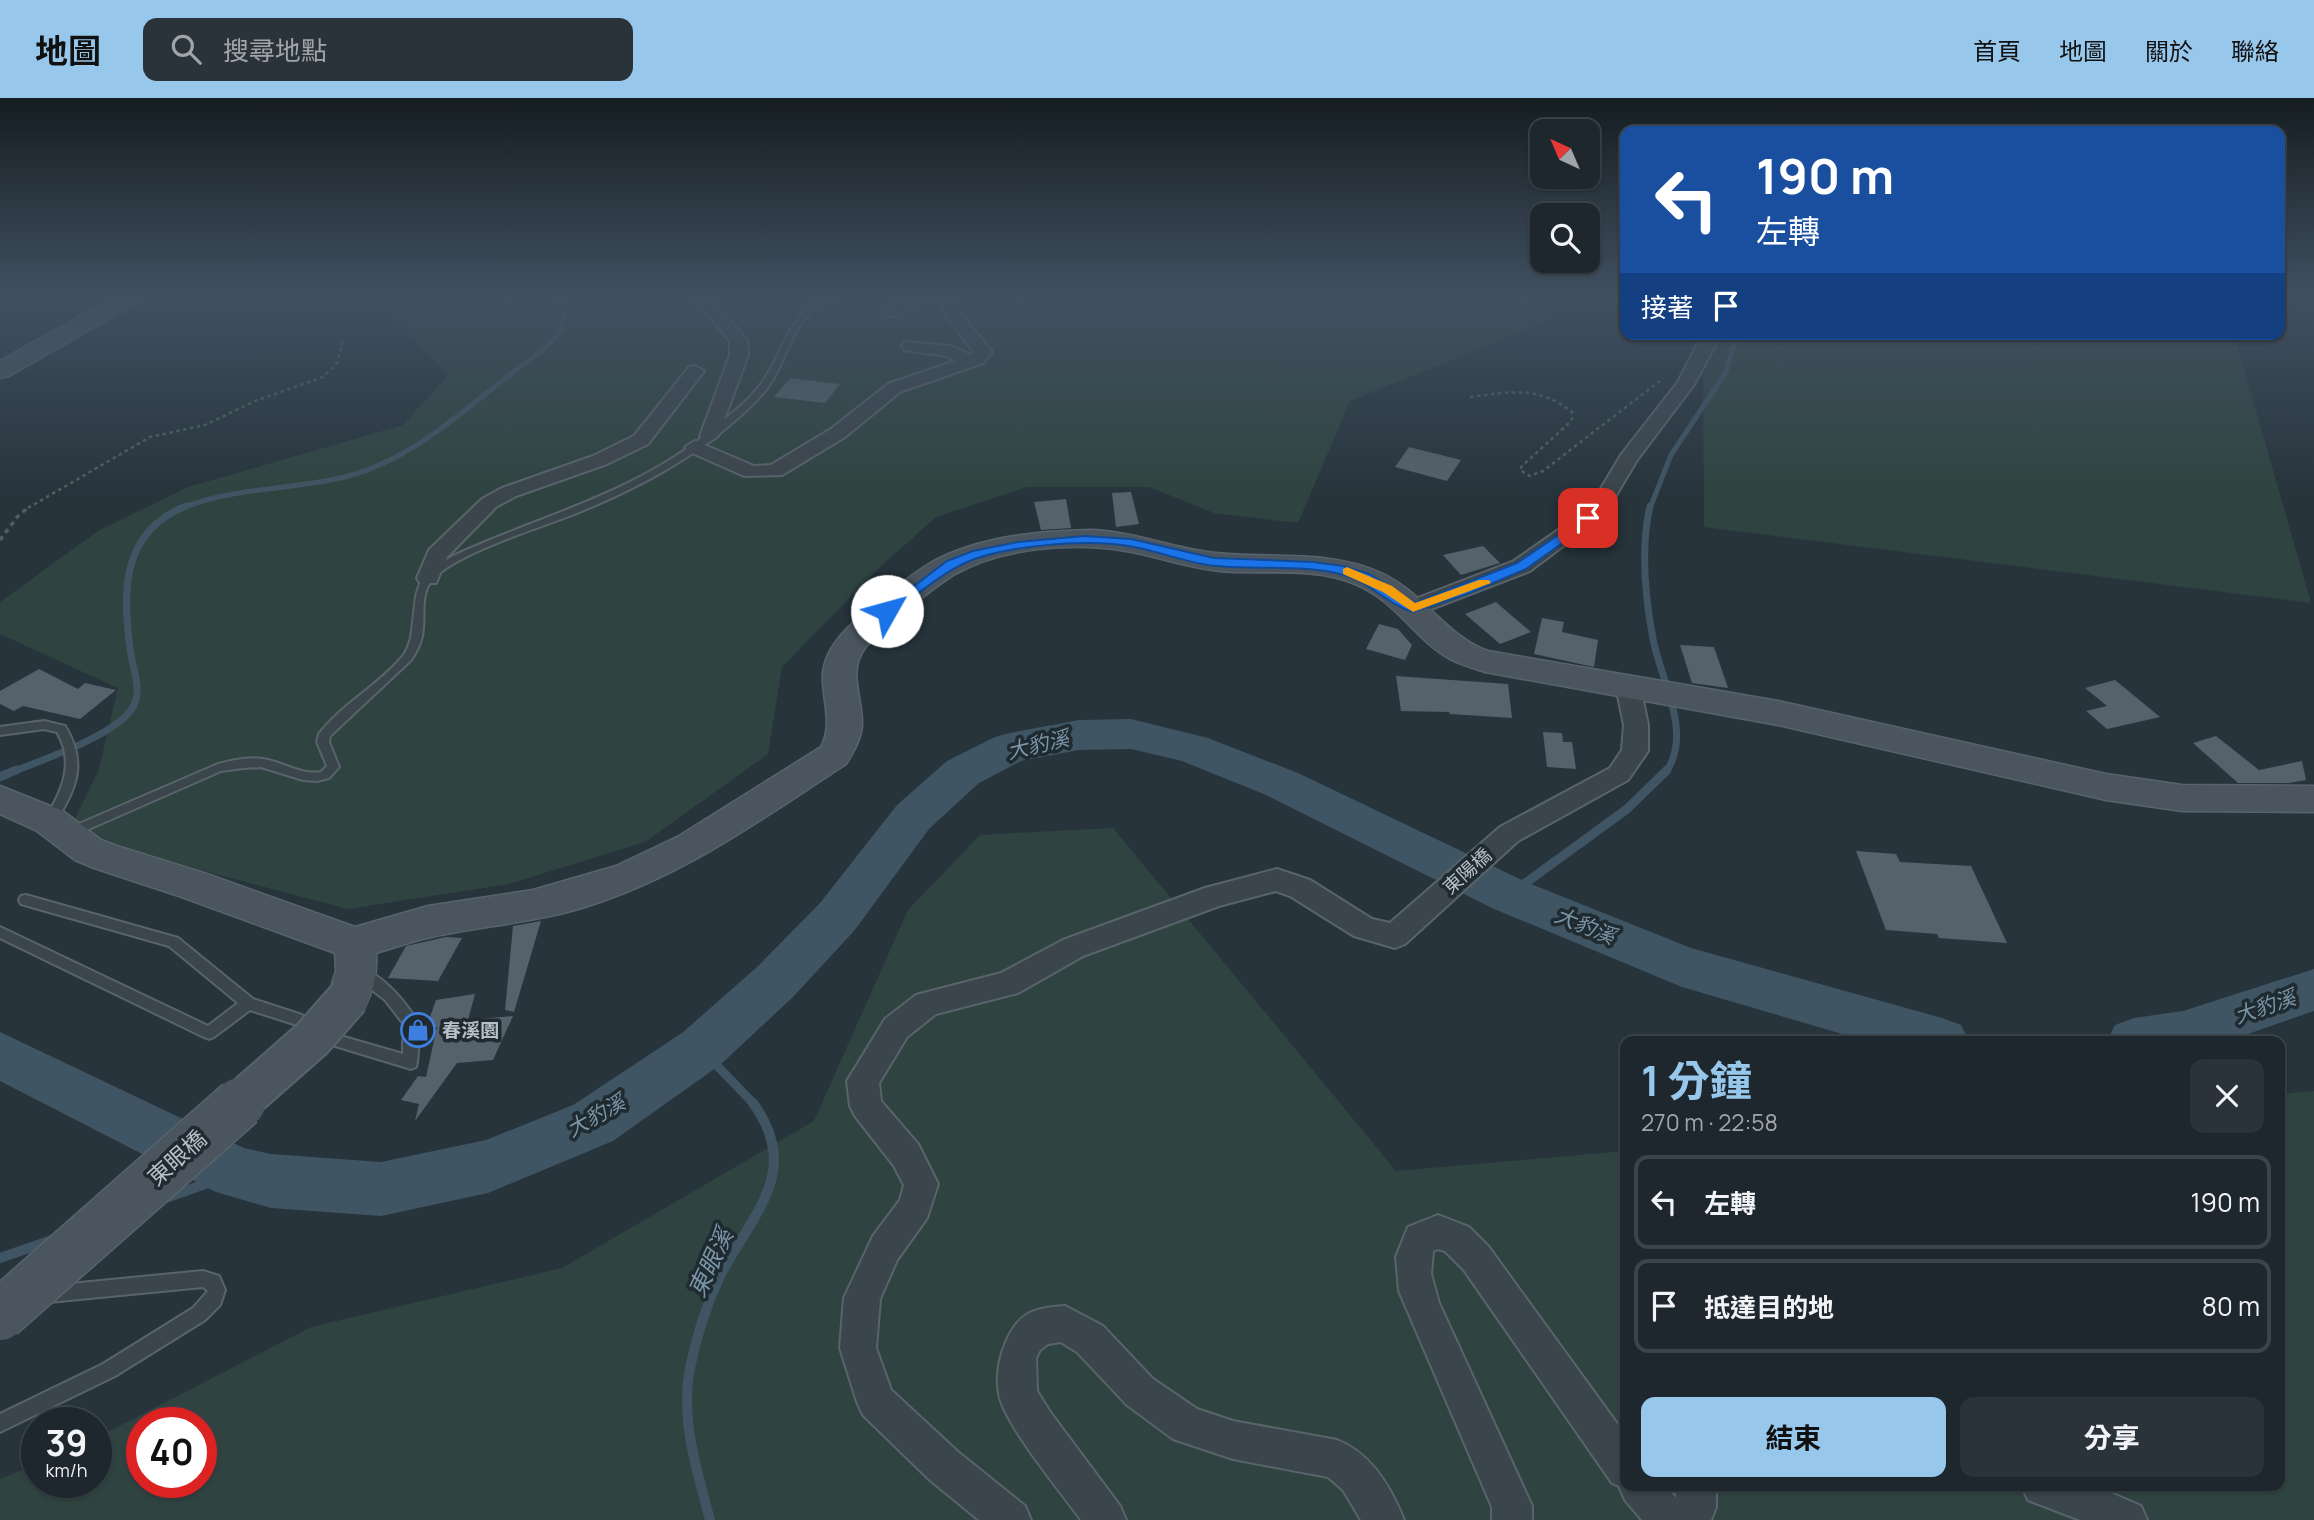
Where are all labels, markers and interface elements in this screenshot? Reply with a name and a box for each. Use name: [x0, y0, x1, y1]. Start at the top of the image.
search box: [143, 18, 633, 81]
text: 地圖: [35, 28, 101, 73]
icon: search: [167, 30, 205, 68]
text: 搜尋地點: [223, 32, 327, 68]
text: 首頁: [1973, 34, 2021, 67]
text: 地圖: [2059, 34, 2107, 67]
text: 關於: [2145, 34, 2193, 67]
text: 聯絡: [2231, 34, 2279, 67]
north arrow: [1530, 119, 1600, 189]
map controls: [1530, 119, 1600, 273]
text: 190 m: [1756, 142, 1894, 209]
icon: left: [1641, 154, 1732, 245]
button: search: [1530, 203, 1600, 273]
text: 左轉: [1756, 209, 1820, 253]
icon: arrive: [1707, 287, 1745, 325]
text: 接著: [1641, 289, 1693, 325]
pin: [1558, 488, 1618, 548]
icon: arrive: [1569, 499, 1607, 537]
position arrow: [850, 574, 924, 648]
water label: 大豹溪: [1004, 723, 1075, 765]
street label: 東陽橋: [1437, 842, 1497, 900]
water label: 大豹溪: [1551, 900, 1623, 951]
water label: 大豹溪: [2230, 982, 2302, 1030]
shop icon: 春溪園: [399, 1011, 437, 1049]
place label: 春溪園: [442, 1017, 499, 1043]
text: 1 分鐘: [1641, 1051, 1752, 1109]
button: close: [2190, 1059, 2264, 1133]
water label: 大豹溪: [561, 1086, 632, 1143]
text: 270 m · 22:58: [1641, 1106, 1778, 1138]
street label: 東眼橋: [140, 1122, 213, 1192]
icon: left: [1645, 1183, 1683, 1221]
text: 190 m: [2191, 1184, 2260, 1220]
text: 左轉: [1704, 1185, 1756, 1221]
water label: 東眼溪: [679, 1220, 741, 1302]
icon: arrive: [1645, 1287, 1683, 1325]
text: 80 m: [2202, 1288, 2260, 1324]
text: 抵達目的地: [1704, 1289, 1834, 1325]
button: 結束: [1641, 1397, 1946, 1477]
button: 分享: [1960, 1397, 2264, 1477]
speed limit sign: 40: [126, 1407, 217, 1498]
text: 39: [45, 1419, 88, 1467]
text: km/h: [46, 1458, 87, 1482]

